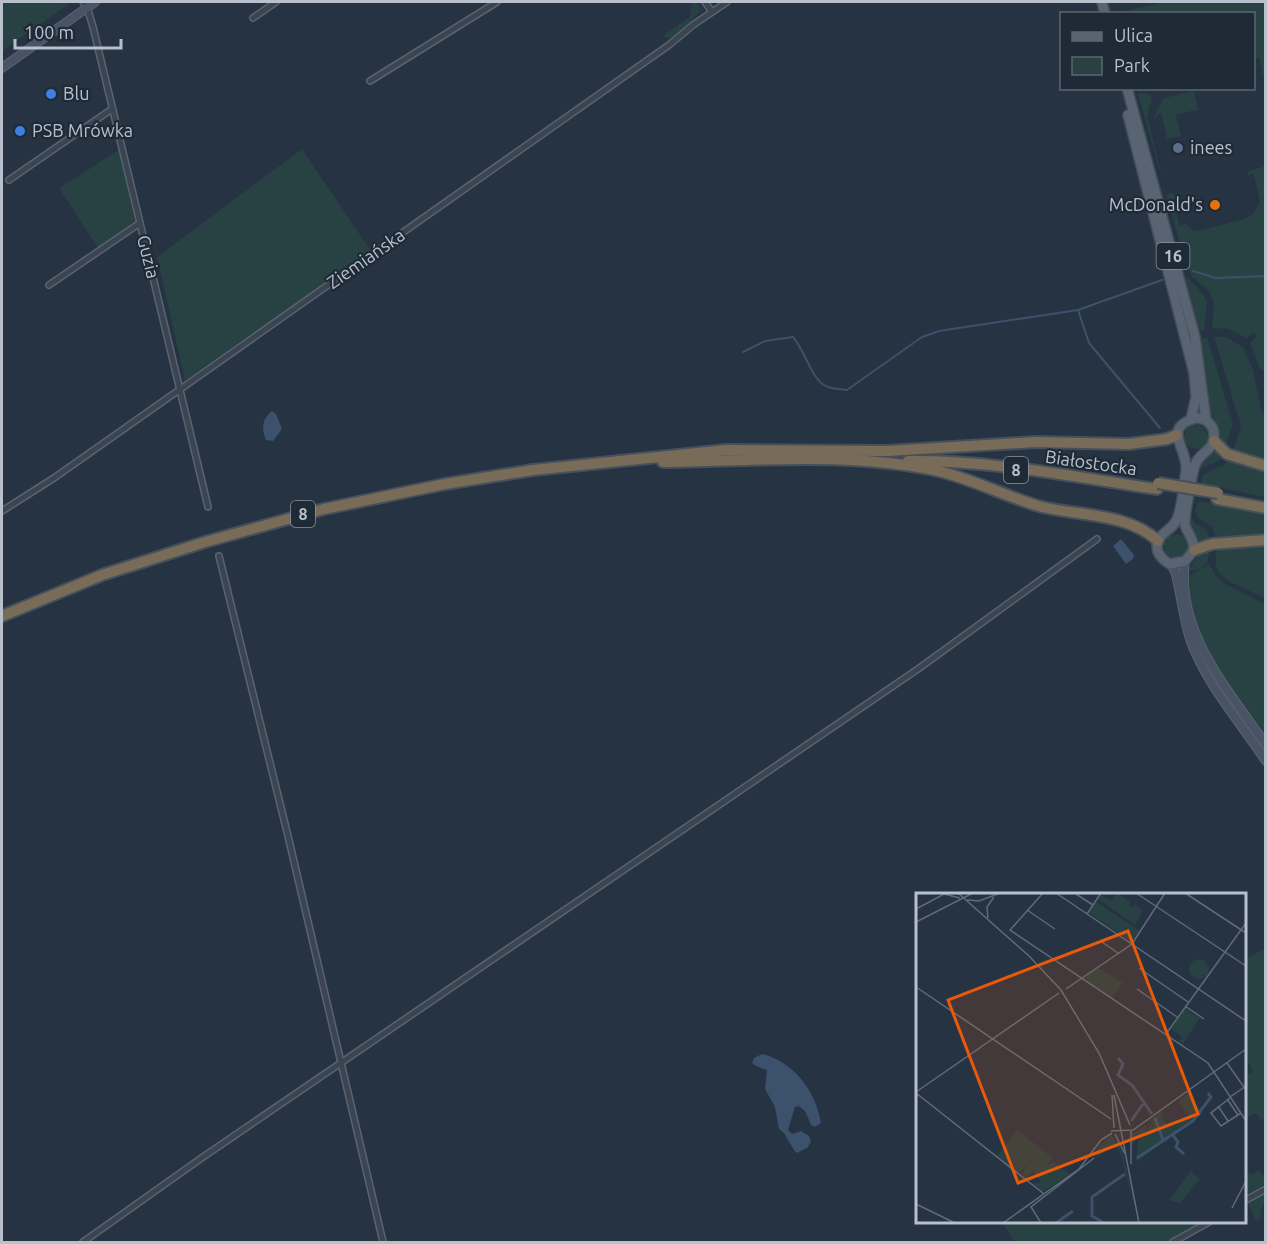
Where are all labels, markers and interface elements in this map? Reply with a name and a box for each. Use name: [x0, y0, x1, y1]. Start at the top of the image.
scale bar: [15, 12, 122, 50]
legend: [1060, 12, 1255, 90]
text: 100 m: [24, 22, 74, 42]
text: Ulica: [1114, 25, 1153, 45]
text: Park: [1114, 55, 1150, 75]
place label: Blu: [63, 83, 89, 103]
marker: Blu: [44, 87, 58, 101]
place label: PSB Mrówka: [32, 120, 133, 140]
marker: PSB Mrówka: [13, 124, 27, 138]
place label: inees: [1190, 137, 1233, 157]
marker: inees: [1171, 141, 1185, 155]
place label: McDonald's: [1109, 194, 1203, 214]
marker: McDonald's: [1208, 198, 1222, 212]
street label: Ziemiańska: [323, 224, 408, 292]
street label: Guzia: [134, 233, 164, 281]
road number: 16: [1156, 243, 1190, 269]
street label: Białostocka: [1044, 446, 1138, 478]
road number: 8: [1004, 457, 1028, 483]
road number: 8: [291, 501, 315, 527]
inset map: [916, 893, 1246, 1223]

